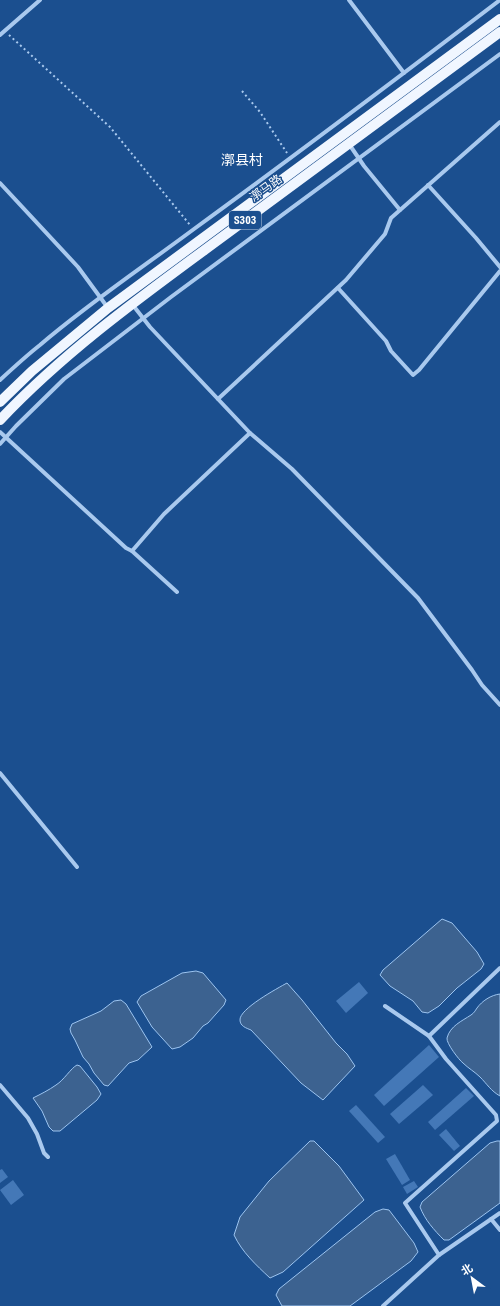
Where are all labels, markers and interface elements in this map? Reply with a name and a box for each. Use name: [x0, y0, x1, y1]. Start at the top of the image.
district label: 漷县村: [221, 152, 263, 168]
street label: 漷马路: [247, 172, 285, 204]
road number: S303: [229, 211, 261, 229]
north arrow: [452, 1258, 492, 1298]
text: 北: [459, 1262, 475, 1278]

